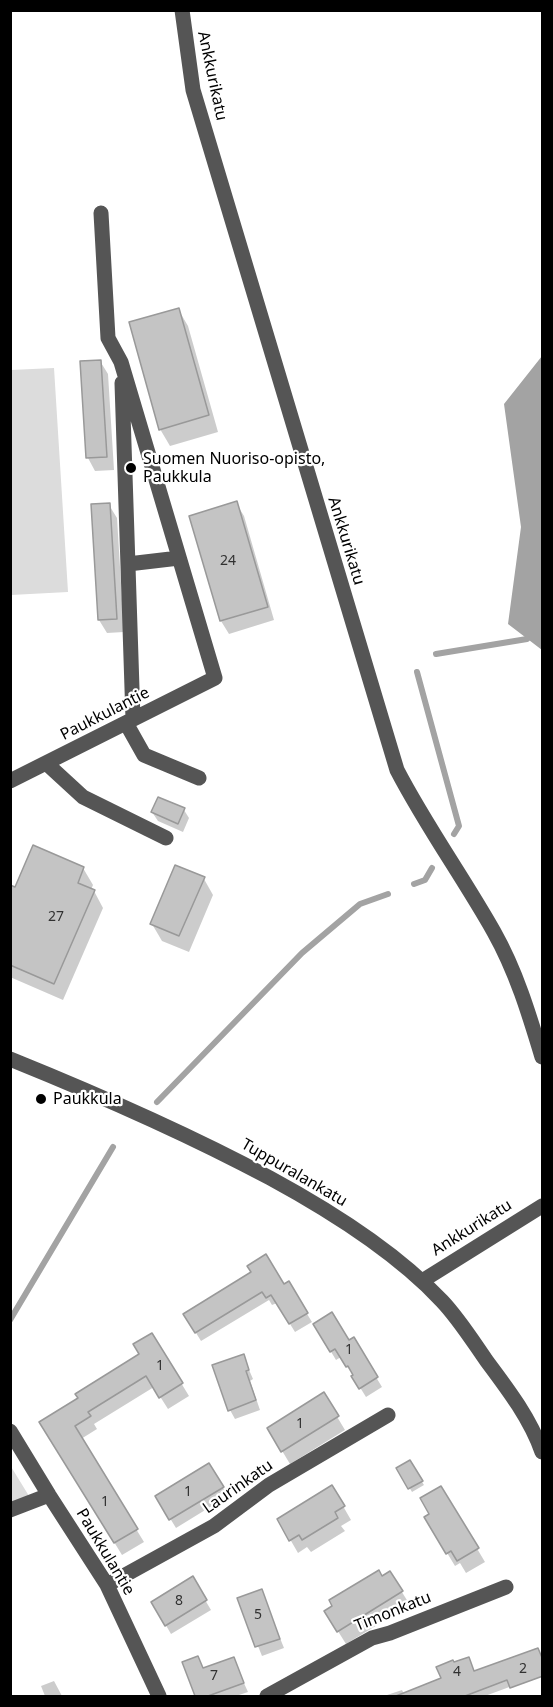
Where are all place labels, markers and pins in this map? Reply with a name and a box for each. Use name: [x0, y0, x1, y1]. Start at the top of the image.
place label: Suomen Nuoriso-opisto, Paukkula: [143, 449, 325, 487]
marker: Suomen Nuoriso-opisto, Paukkula: [124, 461, 138, 475]
place label: Paukkula: [53, 1089, 122, 1109]
marker: Paukkula: [34, 1092, 48, 1106]

